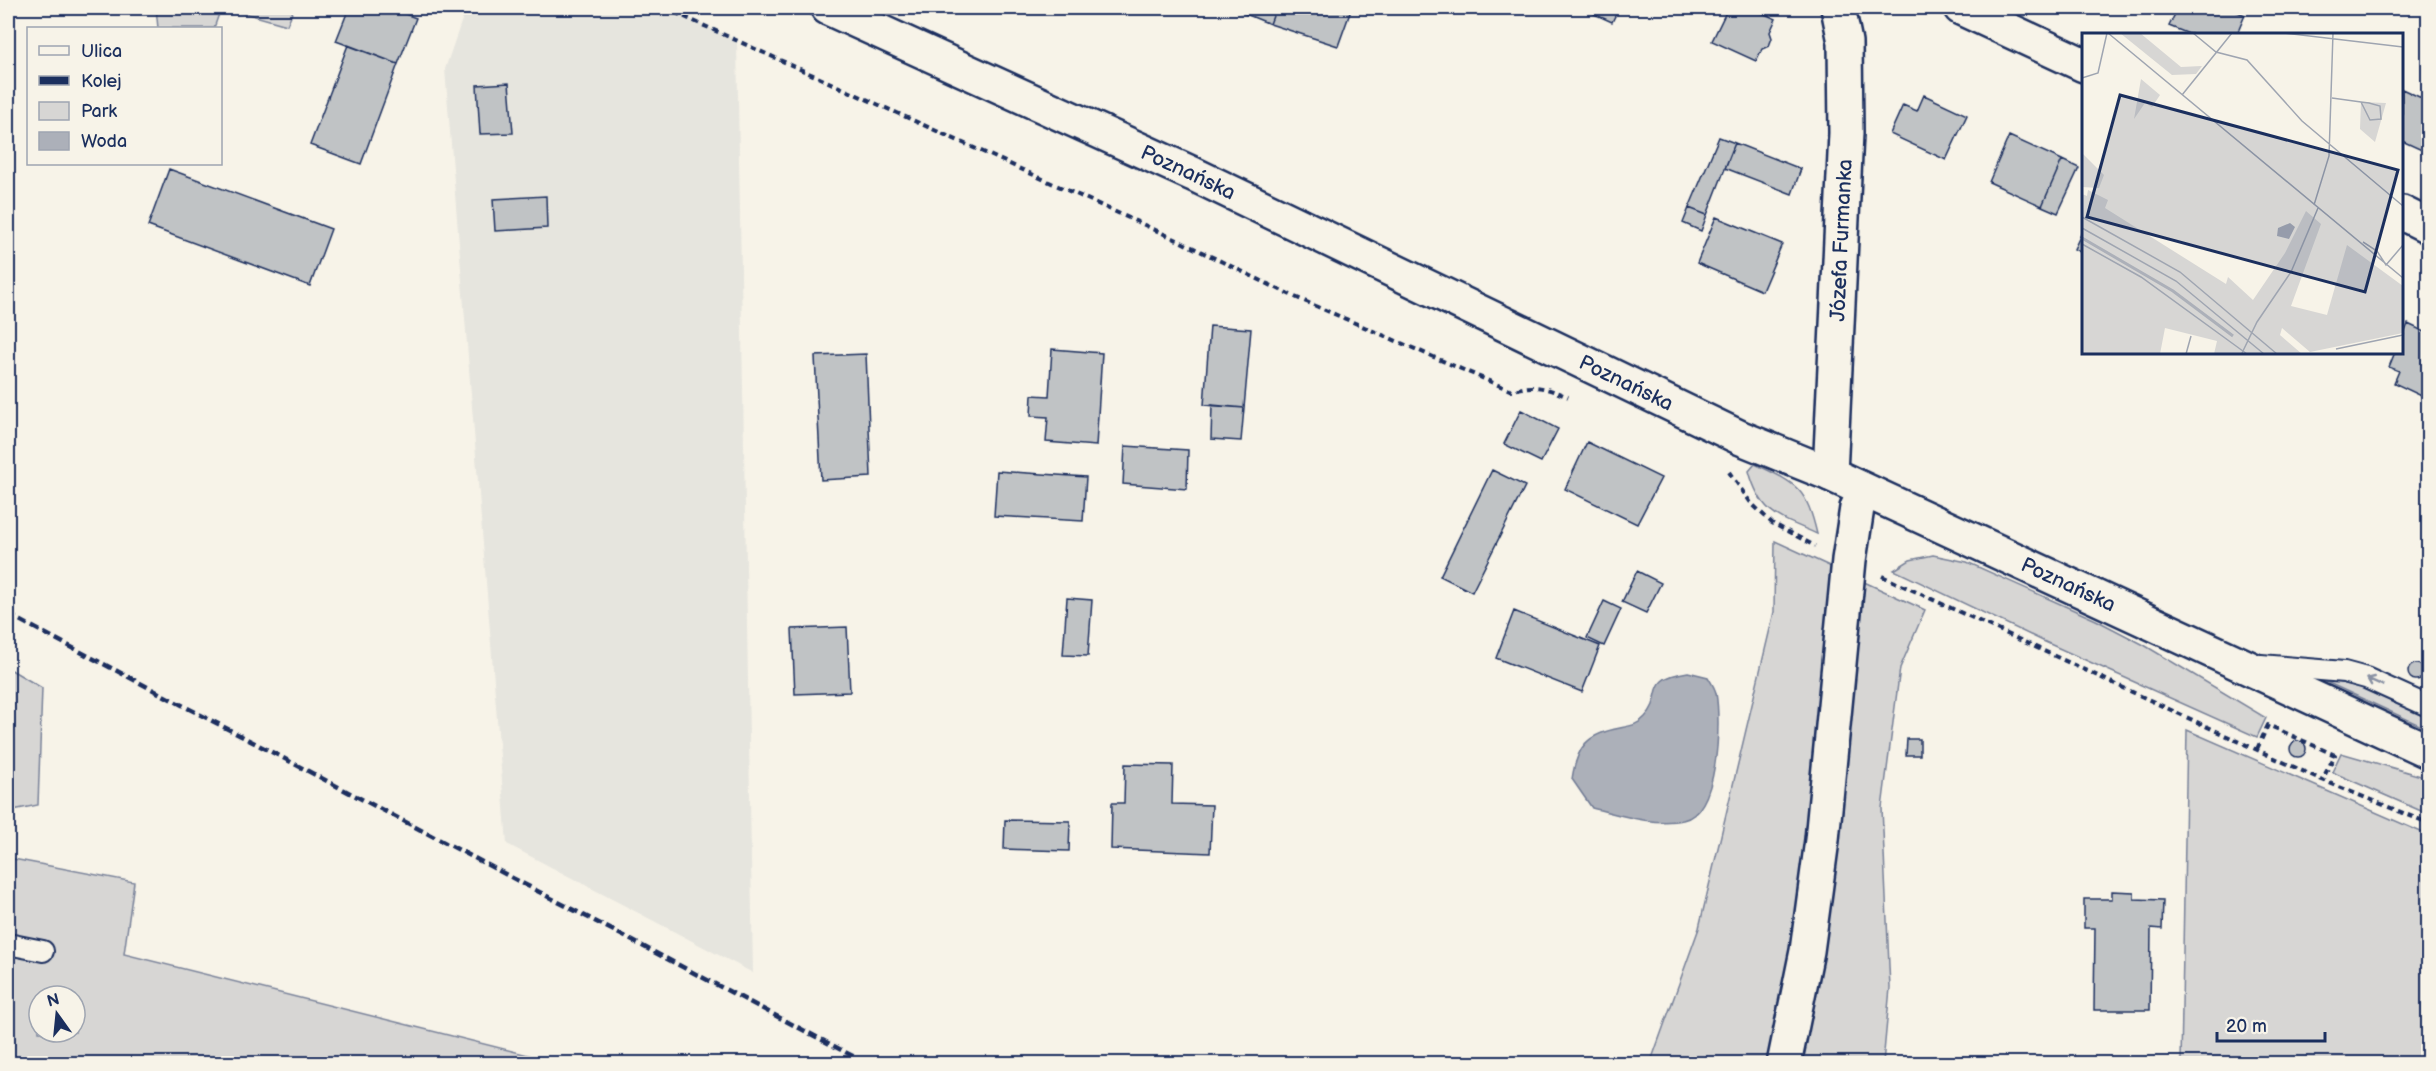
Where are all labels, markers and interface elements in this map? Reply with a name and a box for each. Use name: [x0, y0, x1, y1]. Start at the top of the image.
legend: [27, 27, 222, 165]
inset map: [2082, 33, 2403, 354]
text: Ulica: [81, 41, 122, 62]
text: Kolej: [81, 71, 121, 92]
text: Park: [81, 101, 117, 122]
text: Woda: [81, 131, 127, 152]
street label: Poznańska: [1137, 140, 1240, 205]
street label: Józefa Furmanka: [1825, 159, 1857, 322]
street label: Poznańska: [1575, 349, 1678, 416]
street label: Poznańska: [2017, 552, 2120, 617]
one-way arrow: [2366, 676, 2385, 687]
north arrow: [27, 984, 87, 1044]
text: N: [45, 990, 62, 1012]
scale bar: [2217, 1005, 2325, 1043]
text: 20 m: [2226, 1016, 2267, 1037]

